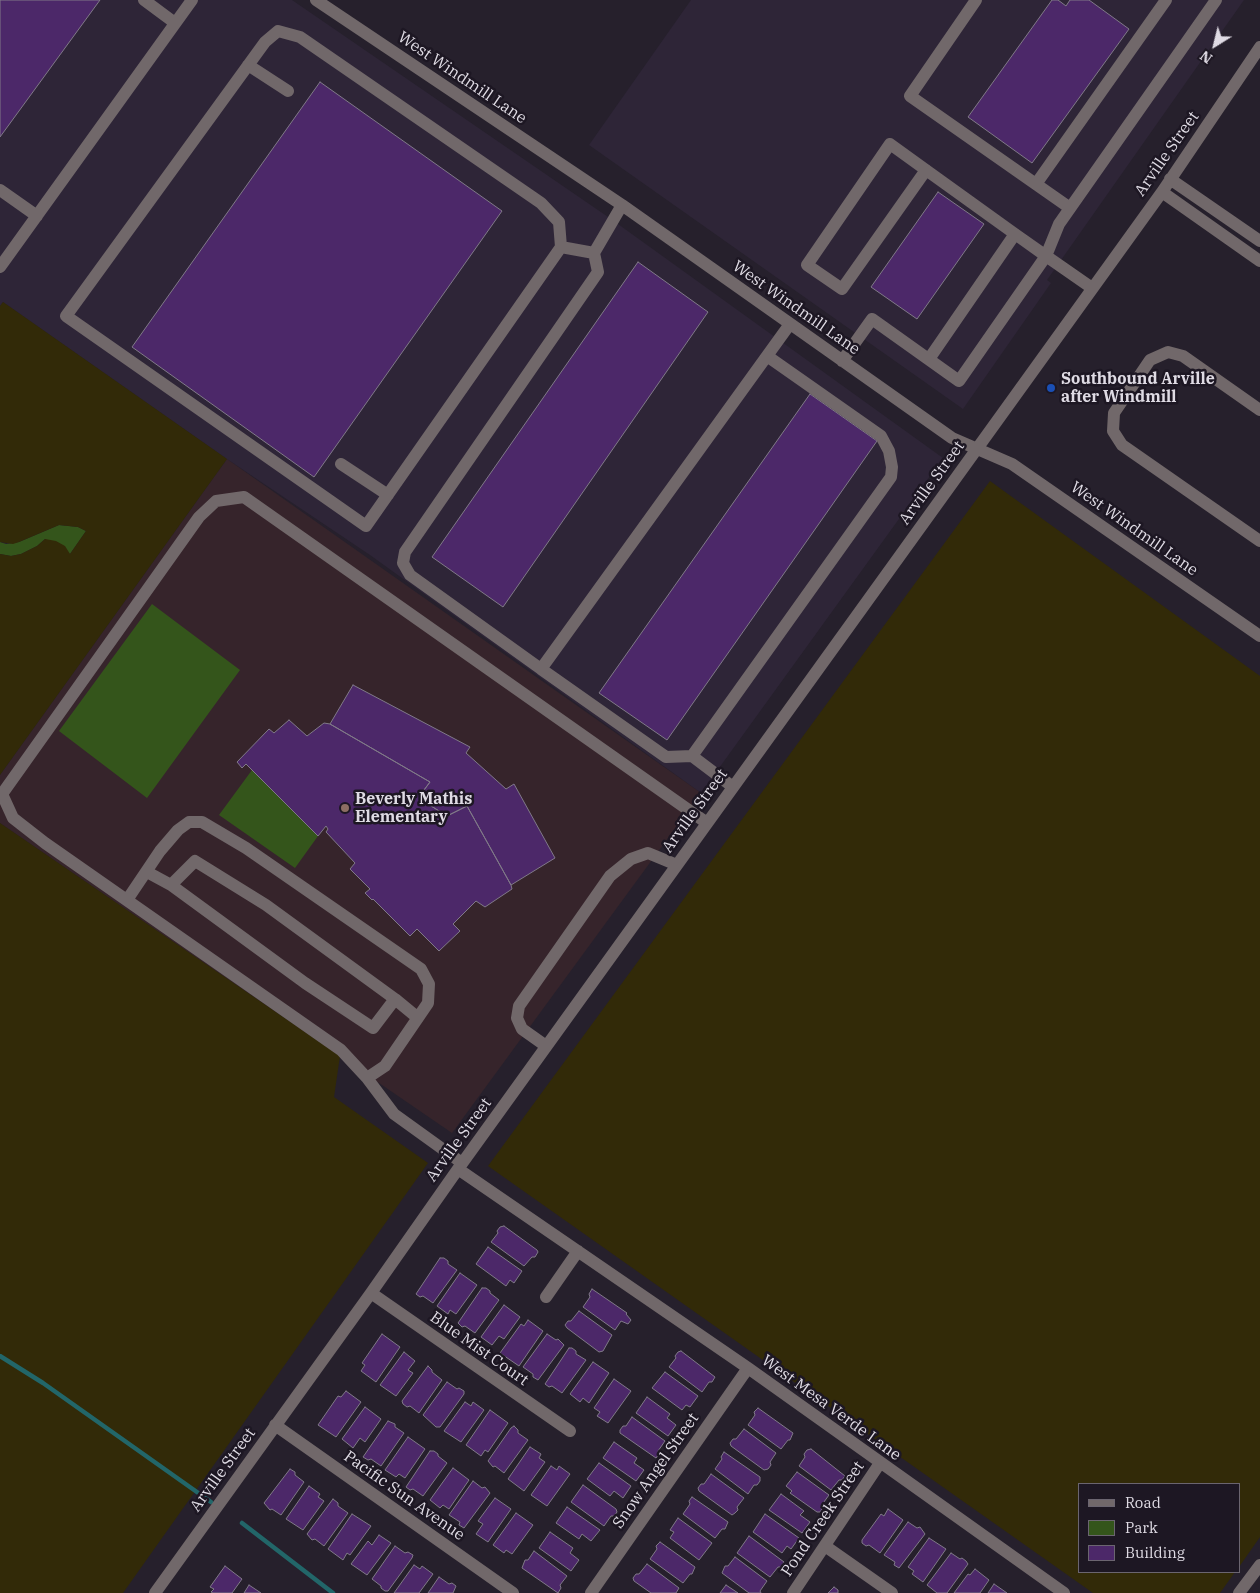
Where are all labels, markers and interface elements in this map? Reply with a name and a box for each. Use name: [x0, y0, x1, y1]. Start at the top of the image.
north arrow: [1190, 20, 1240, 70]
street label: West Windmill Lane: [394, 28, 530, 128]
text: N: [1196, 47, 1216, 68]
street label: Arville Street: [1131, 108, 1203, 200]
street label: West Windmill Lane: [729, 257, 863, 359]
place label: Southbound Arville after Windmill: [1061, 369, 1215, 407]
marker: Southbound Arville after Windmill: [1045, 382, 1057, 394]
street label: Arville Street: [895, 437, 969, 529]
street label: West Windmill Lane: [1067, 478, 1201, 580]
street label: Arville Street: [658, 765, 732, 857]
place label: Beverly Mathis Elementary: [355, 789, 472, 827]
marker: Beverly Mathis Elementary: [339, 802, 351, 814]
street label: Arville Street: [422, 1094, 496, 1186]
street label: Blue Mist Court: [426, 1308, 532, 1390]
street label: West Mesa Verde Lane: [758, 1351, 904, 1465]
street label: Snow Angel Street: [609, 1410, 703, 1532]
street label: Arville Street: [186, 1424, 260, 1516]
street label: Pacific Sun Avenue: [340, 1447, 468, 1545]
street label: Pond Creek Street: [777, 1458, 869, 1580]
legend: [1078, 1483, 1240, 1573]
text: Road: [1125, 1493, 1161, 1512]
text: Park: [1125, 1518, 1158, 1537]
text: Building: [1125, 1543, 1185, 1562]

